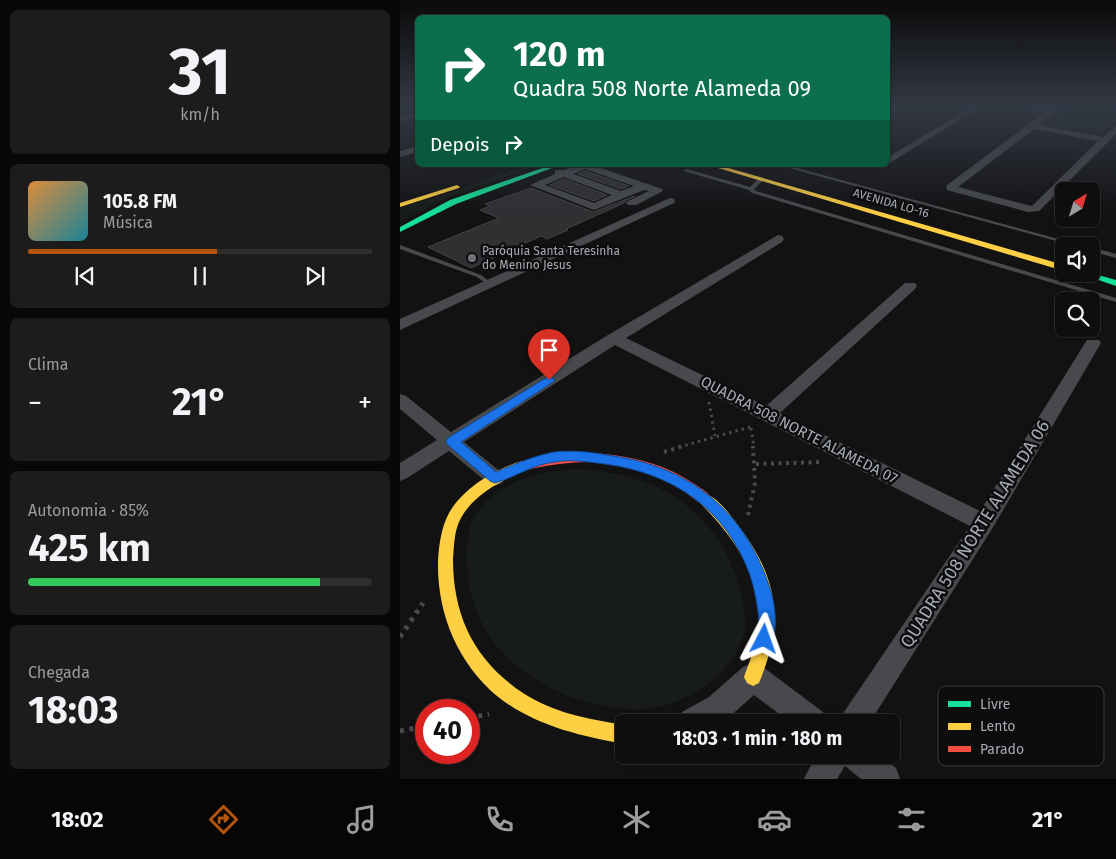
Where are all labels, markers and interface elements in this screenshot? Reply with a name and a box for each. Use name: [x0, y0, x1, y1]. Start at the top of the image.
text: 31: [169, 33, 231, 111]
text: 120 m: [513, 33, 606, 75]
icon: right: [430, 35, 495, 100]
text: Quadra 508 Norte Alameda 09: [513, 75, 811, 102]
text: km/h: [180, 105, 220, 124]
icon: right: [499, 130, 527, 158]
text: Depois: [430, 133, 489, 156]
north arrow: [1055, 182, 1100, 228]
map controls: [1055, 182, 1100, 337]
street label: AVENIDA LO-16: [851, 185, 931, 221]
text: 105.8 FM: [103, 190, 177, 213]
text: Música: [103, 213, 153, 232]
button: sound: [1055, 237, 1100, 282]
place label: Paróquia Santa Teresinha do Menino Jesus: [482, 244, 620, 272]
marker: Paróquia Santa Teresinha do Menino Jesus: [466, 252, 478, 264]
icon: previous: [71, 262, 99, 290]
icon: pause: [186, 262, 214, 290]
icon: next: [301, 262, 329, 290]
button: search: [1055, 292, 1100, 337]
pin: [528, 329, 570, 380]
icon: arrive: [535, 336, 563, 364]
text: Clima: [28, 355, 68, 374]
street label: QUADRA 508 NORTE ALAMEDA 07: [698, 372, 901, 488]
text: 21°: [172, 379, 228, 425]
text: −: [28, 386, 42, 419]
text: +: [358, 386, 372, 419]
street label: QUADRA 508 NORTE ALAMEDA 06: [896, 416, 1054, 652]
text: Autonomia · 85%: [28, 501, 149, 520]
text: 425 km: [28, 525, 151, 571]
position arrow: [737, 612, 789, 664]
text: Chegada: [28, 663, 90, 682]
legend: [938, 686, 1104, 766]
text: 18:03: [28, 687, 118, 733]
text: Livre: [980, 696, 1010, 713]
speed limit sign: 40: [415, 699, 480, 764]
text: Lento: [980, 718, 1015, 735]
text: 18:03 · 1 min · 180 m: [673, 727, 842, 750]
text: Parado: [980, 741, 1024, 758]
icon: directions: [206, 802, 241, 837]
icon: music: [344, 802, 379, 837]
icon: phone: [482, 802, 517, 837]
icon: climate: [619, 802, 654, 837]
icon: car: [757, 802, 792, 837]
icon: filters: [894, 802, 929, 837]
text: 18:02: [51, 806, 104, 833]
text: 21°: [1032, 806, 1065, 833]

